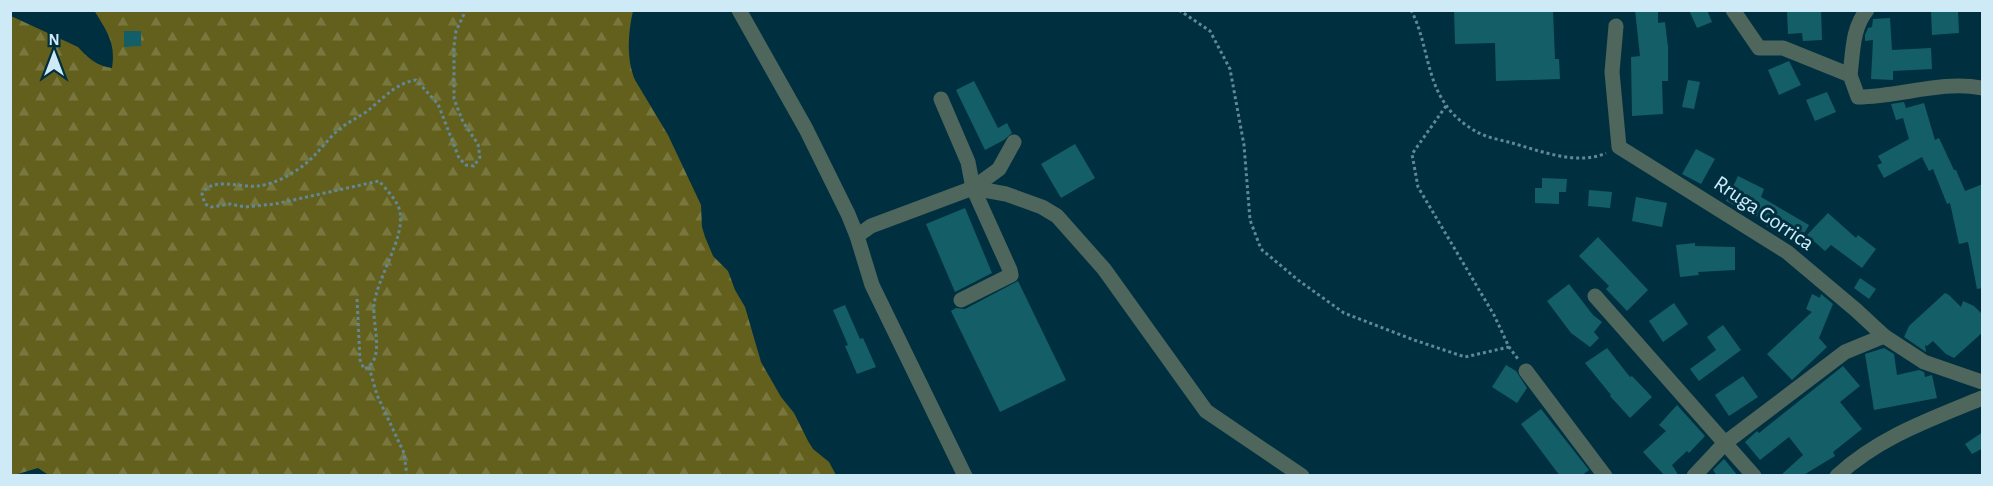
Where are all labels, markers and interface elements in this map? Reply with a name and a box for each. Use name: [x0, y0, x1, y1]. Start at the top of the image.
north arrow: [24, 24, 84, 84]
text: N: [48, 32, 60, 48]
street label: Rruga Gorrica: [1710, 172, 1818, 254]

